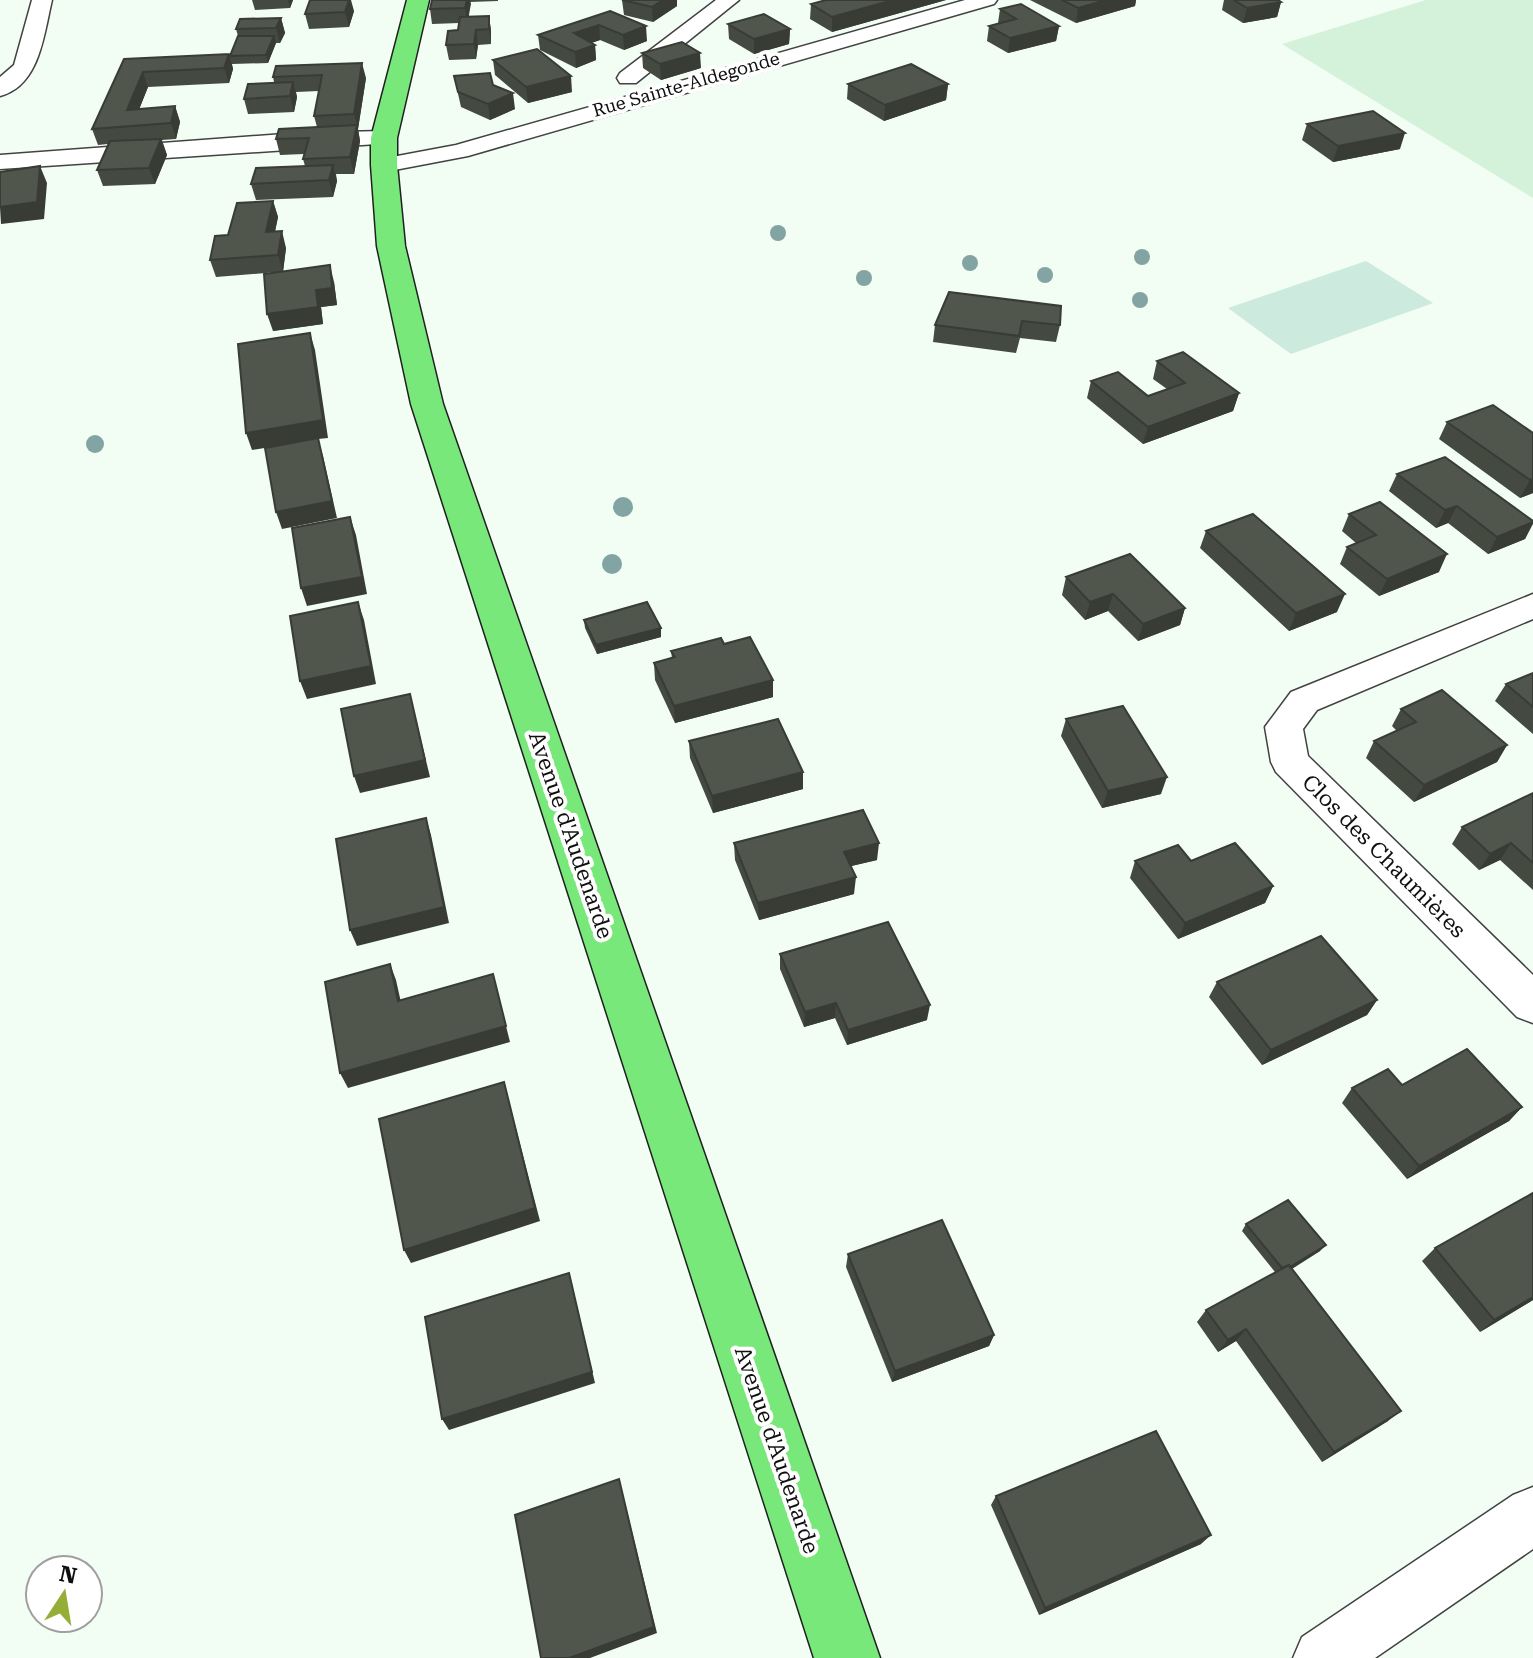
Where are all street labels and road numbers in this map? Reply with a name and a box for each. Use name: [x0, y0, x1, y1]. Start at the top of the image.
street label: Rue Sainte-Aldegonde: [590, 47, 782, 121]
street label: Avenue d'Audenarde: [524, 728, 618, 942]
street label: Clos des Chaumières: [1297, 769, 1471, 943]
street label: Avenue d'Audenarde: [730, 1343, 824, 1557]

